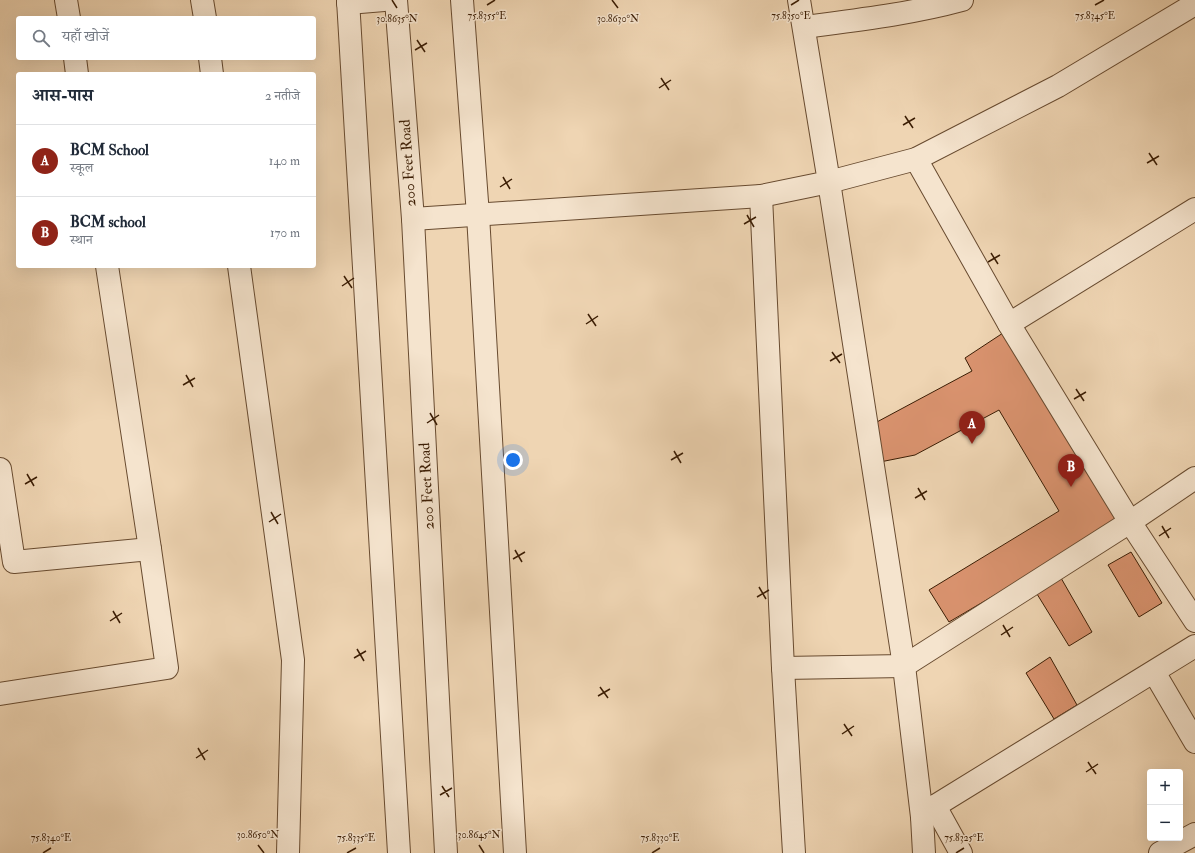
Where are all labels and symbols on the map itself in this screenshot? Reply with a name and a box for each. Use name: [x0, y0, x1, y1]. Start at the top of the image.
text: 75.8355°E: [468, 10, 506, 22]
text: 75.8350°E: [771, 10, 811, 22]
text: 75.8345°E: [1075, 10, 1115, 22]
text: 30.8635°N: [376, 13, 418, 25]
text: 30.8630°N: [597, 13, 639, 25]
street label: 200 Feet Road: [395, 118, 421, 207]
pin: A: [959, 411, 985, 444]
street label: 200 Feet Road: [415, 441, 439, 530]
your location: [503, 450, 523, 470]
pin: B: [1058, 454, 1084, 487]
text: 30.8650°N: [237, 829, 279, 841]
text: 30.8645°N: [458, 829, 500, 841]
text: 75.8340°E: [31, 832, 71, 844]
text: 75.8335°E: [337, 832, 375, 844]
text: 75.8330°E: [641, 832, 679, 844]
text: 75.8325°E: [944, 832, 984, 844]

